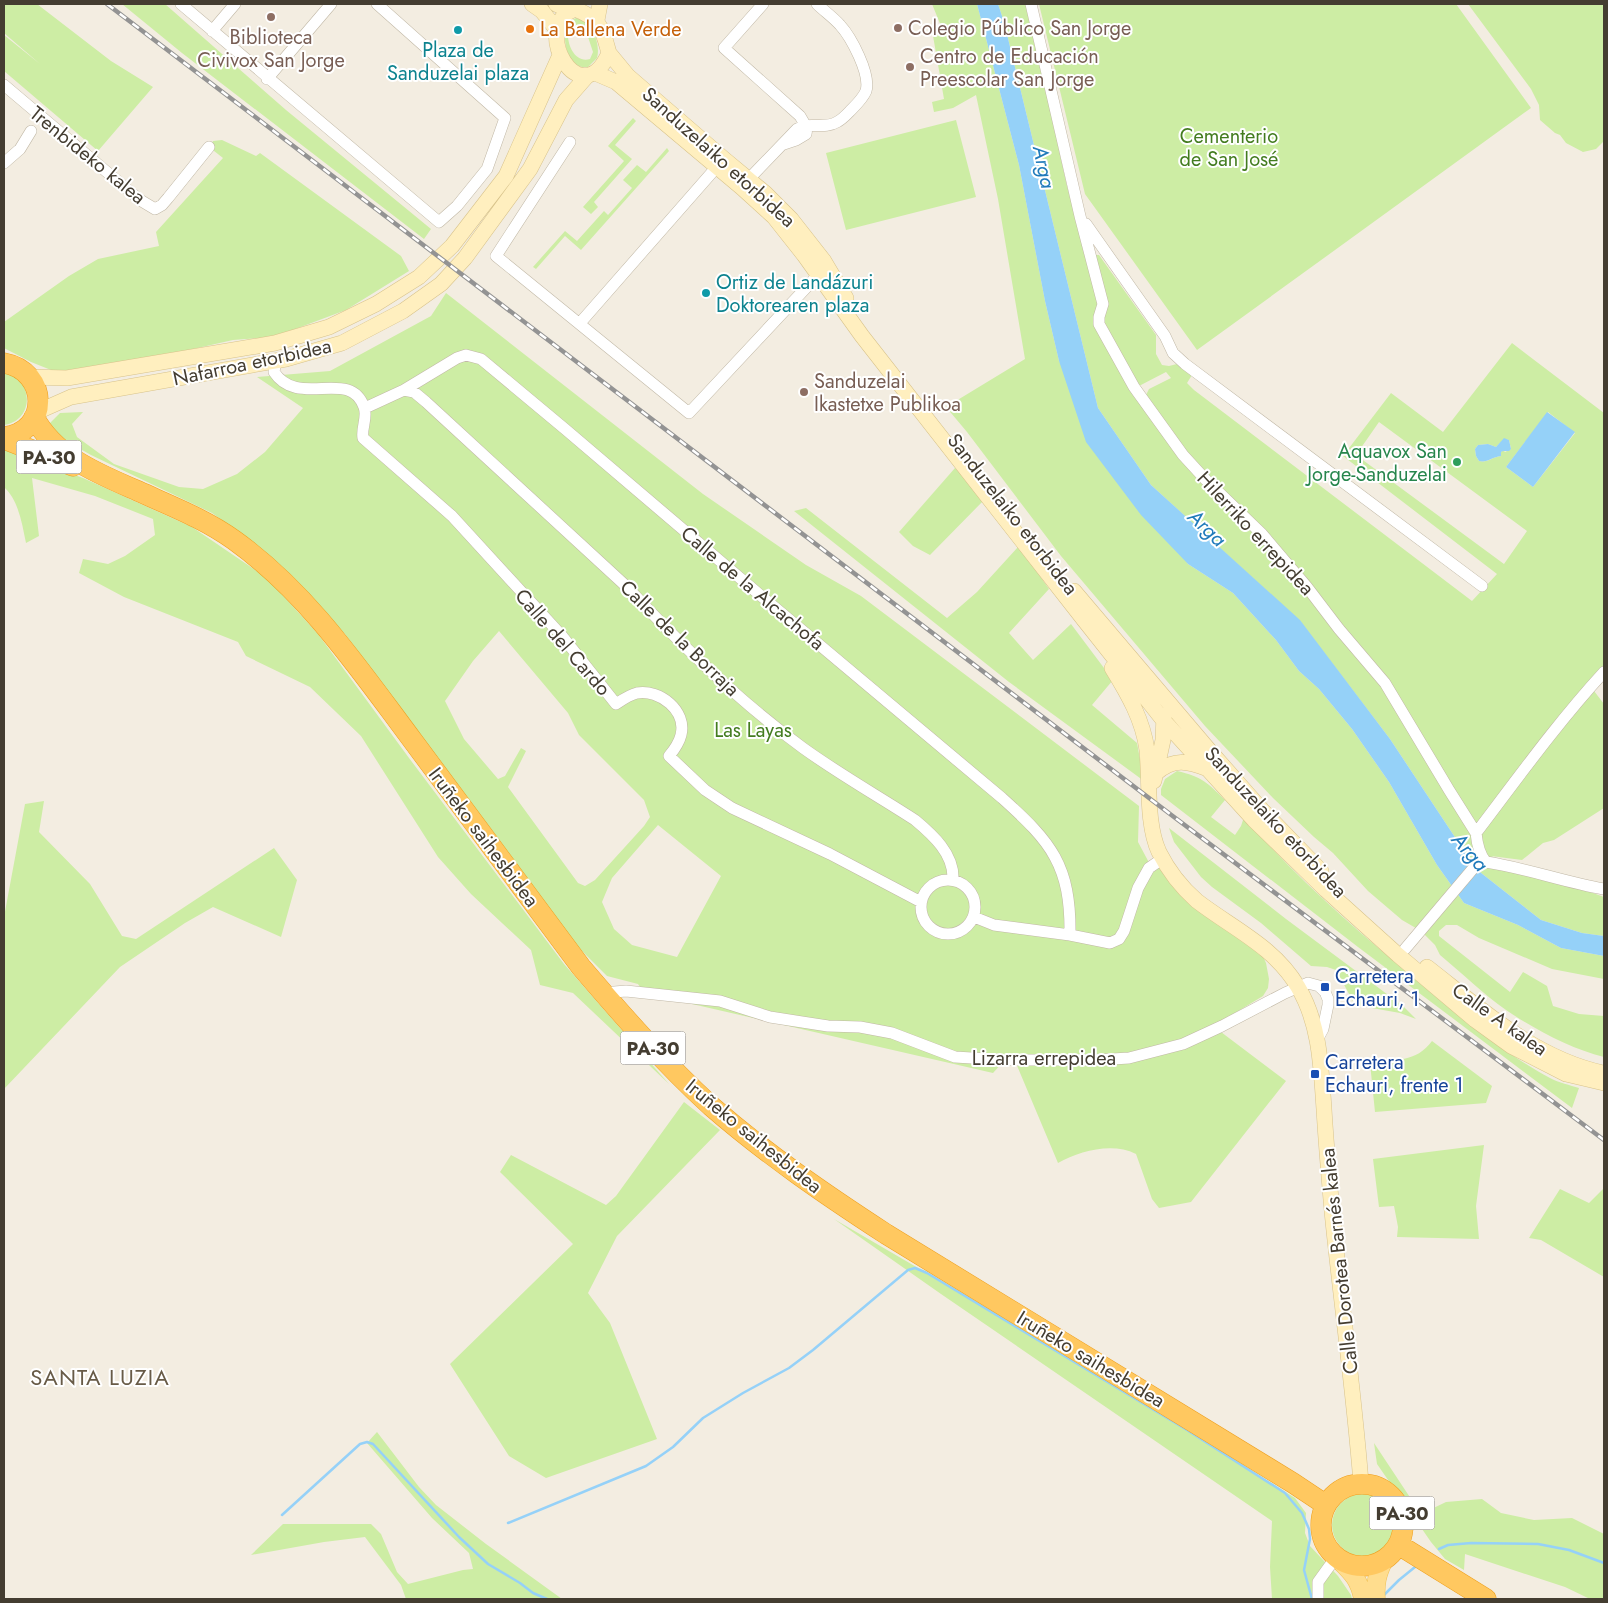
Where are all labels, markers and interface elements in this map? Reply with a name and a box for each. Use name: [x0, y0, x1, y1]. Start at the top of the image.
marker: Biblioteca Civivox San Jorge: [265, 11, 277, 23]
place label: Colegio Público San Jorge: [908, 14, 1131, 43]
place label: La Ballena Verde: [540, 15, 681, 44]
marker: Colegio Público San Jorge: [892, 22, 904, 34]
place label: Biblioteca Civivox San Jorge: [197, 23, 345, 75]
marker: La Ballena Verde: [524, 23, 536, 35]
marker: Plaza de Sanduzelai plaza: [452, 24, 464, 36]
place label: Plaza de Sanduzelai plaza: [387, 36, 529, 88]
place label: Centro de Educación Preescolar San Jorge: [920, 42, 1099, 94]
marker: Centro de Educación Preescolar San Jorge: [904, 61, 916, 73]
street label: Sanduzelaiko etorbidea: [635, 80, 802, 234]
street label: Trenbideko kalea: [23, 100, 152, 211]
park label: Cementerio de San José: [1180, 122, 1278, 174]
water label: Arga: [1025, 142, 1063, 192]
place label: Ortiz de Landázuri Doktorearen plaza: [716, 268, 873, 320]
marker: Ortiz de Landázuri Doktorearen plaza: [700, 287, 712, 299]
street label: Nafarroa etorbidea: [170, 332, 334, 393]
place label: Sanduzelai Ikastetxe Publikoa: [814, 367, 961, 419]
marker: Sanduzelai Ikastetxe Publikoa: [798, 386, 810, 398]
street label: Sanduzelaiko etorbidea: [940, 427, 1085, 601]
place label: Aquavox San Jorge-Sanduzelai: [1304, 437, 1447, 489]
road number: PA-30: [17, 441, 82, 474]
marker: Aquavox San Jorge-Sanduzelai: [1451, 456, 1463, 468]
street label: Hilerriko errepidea: [1190, 465, 1321, 602]
water label: Arga: [1180, 502, 1233, 554]
street label: Calle de la Alcachofa: [674, 519, 831, 657]
street label: Calle de la Borraja: [613, 573, 746, 703]
street label: Calle del Cardo: [508, 582, 617, 702]
park label: Las Layas: [714, 716, 792, 745]
street label: Sanduzelaiko etorbidea: [1198, 740, 1354, 905]
street label: Iruñeko saihesbidea: [421, 761, 546, 913]
water label: Arga: [1444, 825, 1496, 878]
place label: Carretera Echauri, 1: [1335, 962, 1419, 1014]
street label: Calle A kalea: [1446, 976, 1553, 1063]
marker: Carretera Echauri, 1: [1319, 981, 1331, 993]
road number: PA-30: [620, 1032, 686, 1064]
street label: Lizarra errepidea: [972, 1044, 1116, 1073]
place label: Carretera Echauri, frente 1: [1325, 1048, 1464, 1100]
marker: Carretera Echauri, frente 1: [1309, 1068, 1321, 1080]
street label: Iruñeko saihesbidea: [679, 1072, 828, 1201]
street label: Calle Dorotea Barnés kalea: [1313, 1147, 1366, 1375]
street label: Iruñeko saihesbidea: [1011, 1304, 1170, 1415]
district label: SANTA LUZIA: [30, 1361, 170, 1393]
road number: PA-30: [1370, 1496, 1434, 1530]

